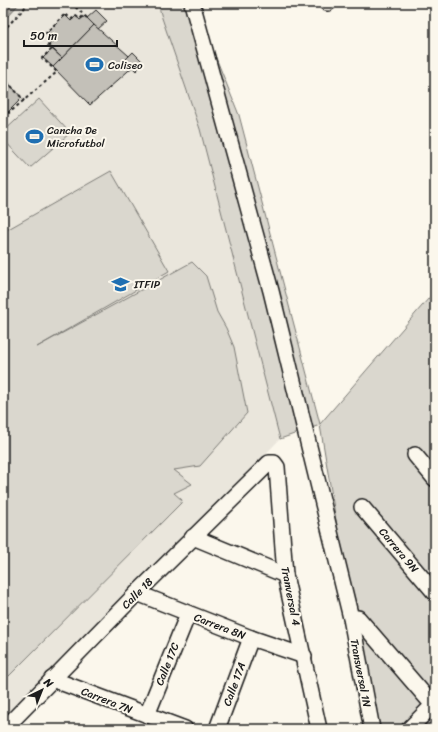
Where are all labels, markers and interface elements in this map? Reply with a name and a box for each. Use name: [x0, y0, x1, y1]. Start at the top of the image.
scale bar: [24, 22, 117, 48]
text: 50 m: [30, 25, 57, 47]
sports icon: Coliseo: [85, 55, 105, 75]
place label: Coliseo: [108, 56, 143, 75]
place label: Cancha De Microfutbol: [47, 121, 106, 153]
sports icon: Cancha De Microfutbol: [24, 126, 44, 146]
school or university icon: ITFIP: [111, 274, 131, 294]
place label: ITFIP: [133, 275, 161, 294]
street label: Carrera 9N: [374, 523, 424, 578]
street label: Tranversal 4: [275, 565, 306, 627]
street label: Calle 18: [117, 573, 158, 614]
street label: Carrera 8N: [191, 608, 249, 645]
street label: Transversal 1N: [345, 637, 377, 709]
street label: Calle 17C: [150, 640, 185, 689]
street label: Calle 17A: [218, 660, 251, 709]
north arrow: [22, 670, 62, 710]
text: N: [38, 673, 58, 693]
street label: Carrera 7N: [78, 682, 136, 719]

